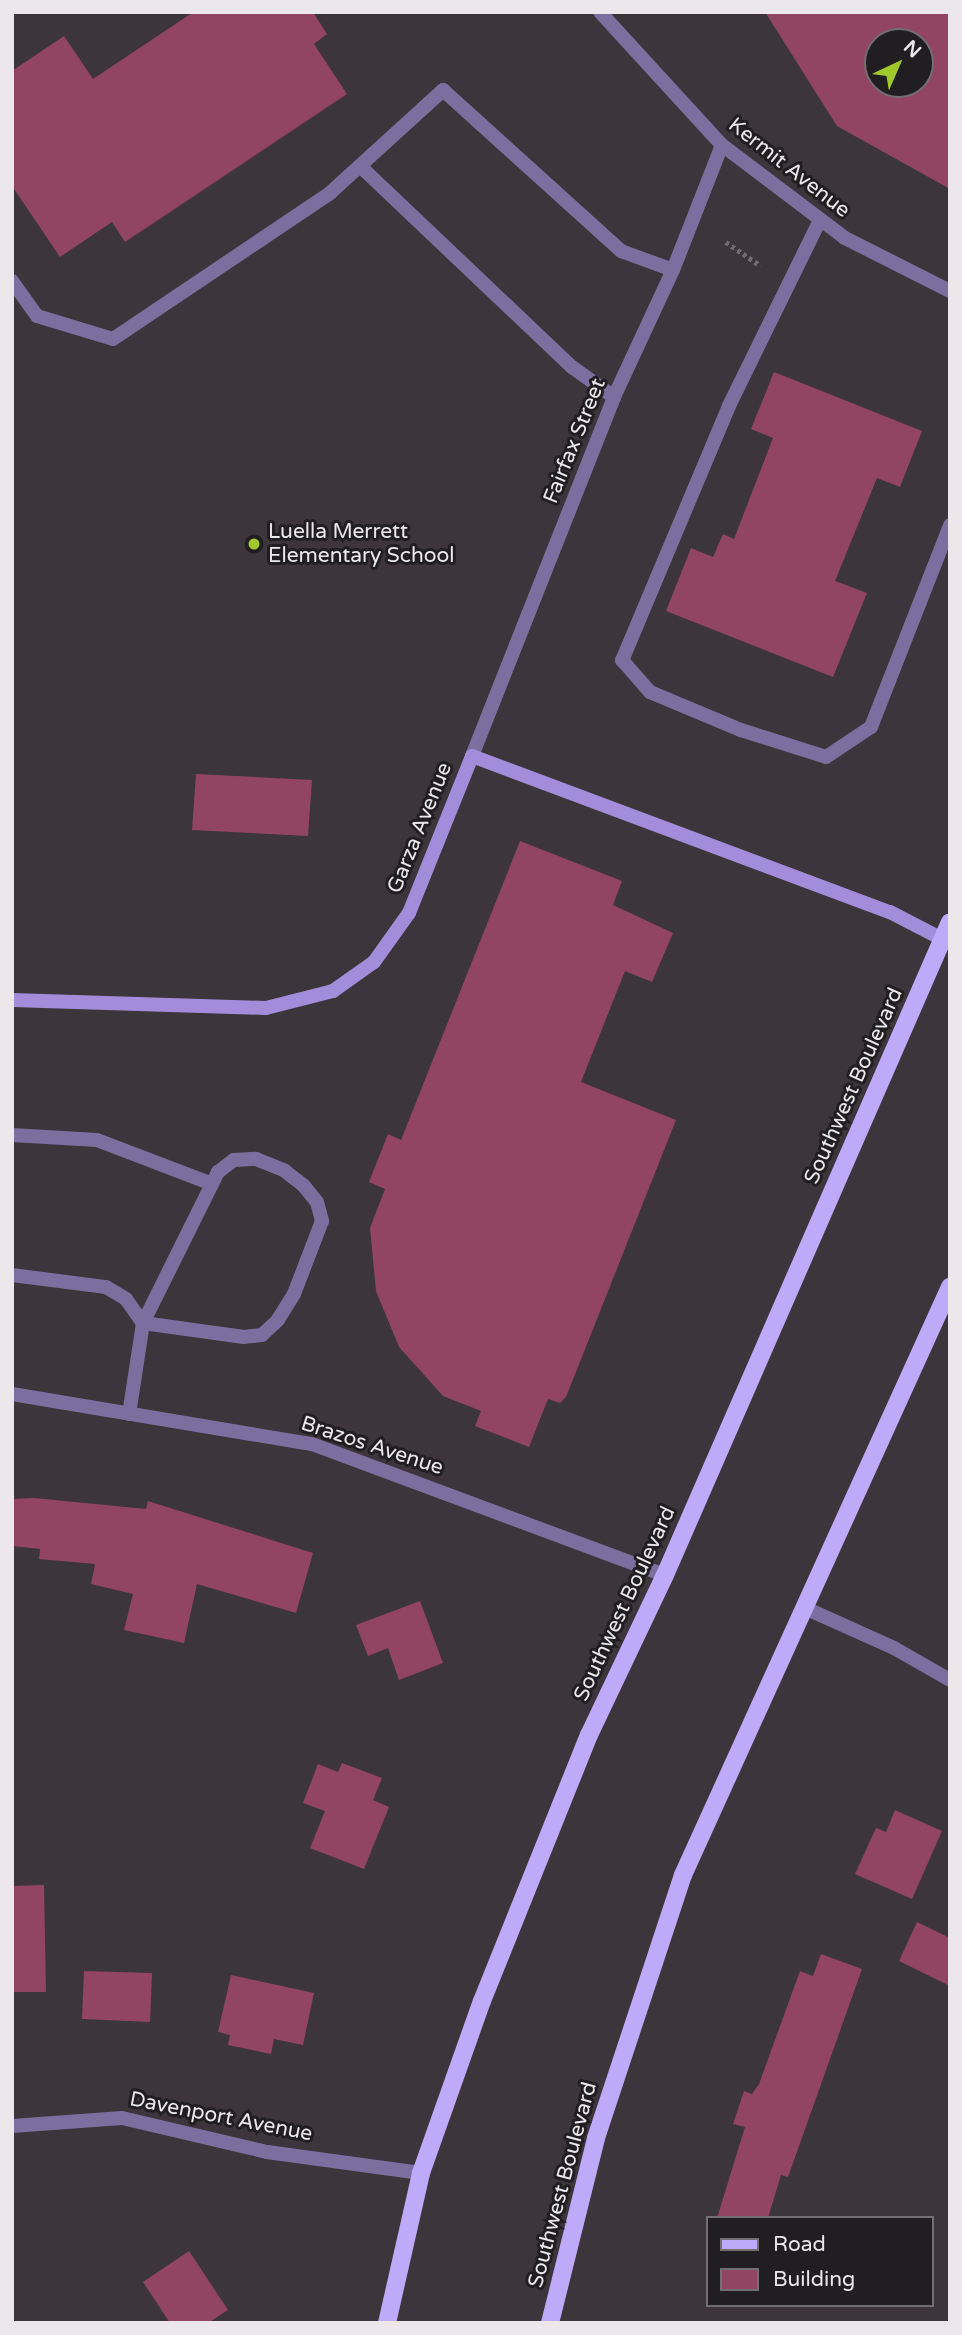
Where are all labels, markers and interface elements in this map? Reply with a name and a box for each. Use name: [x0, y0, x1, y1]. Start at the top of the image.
north arrow: [864, 28, 934, 98]
text: N: [899, 36, 925, 63]
street label: Kermit Avenue: [723, 113, 855, 223]
street label: Fairfax Street: [538, 375, 612, 507]
place label: Luella Merrett Elementary School: [268, 519, 455, 569]
marker: Luella Merrett Elementary School: [246, 536, 262, 552]
street label: Garza Avenue: [382, 759, 458, 897]
street label: Southwest Boulevard: [799, 984, 909, 1188]
street label: Brazos Avenue: [298, 1411, 446, 1481]
street label: Southwest Boulevard: [569, 1503, 681, 1705]
street label: Southwest Boulevard: [523, 2079, 603, 2291]
street label: Davenport Avenue: [128, 2087, 314, 2147]
legend: [706, 2216, 934, 2307]
text: Road: [773, 2232, 826, 2257]
text: Building: [773, 2267, 855, 2292]

